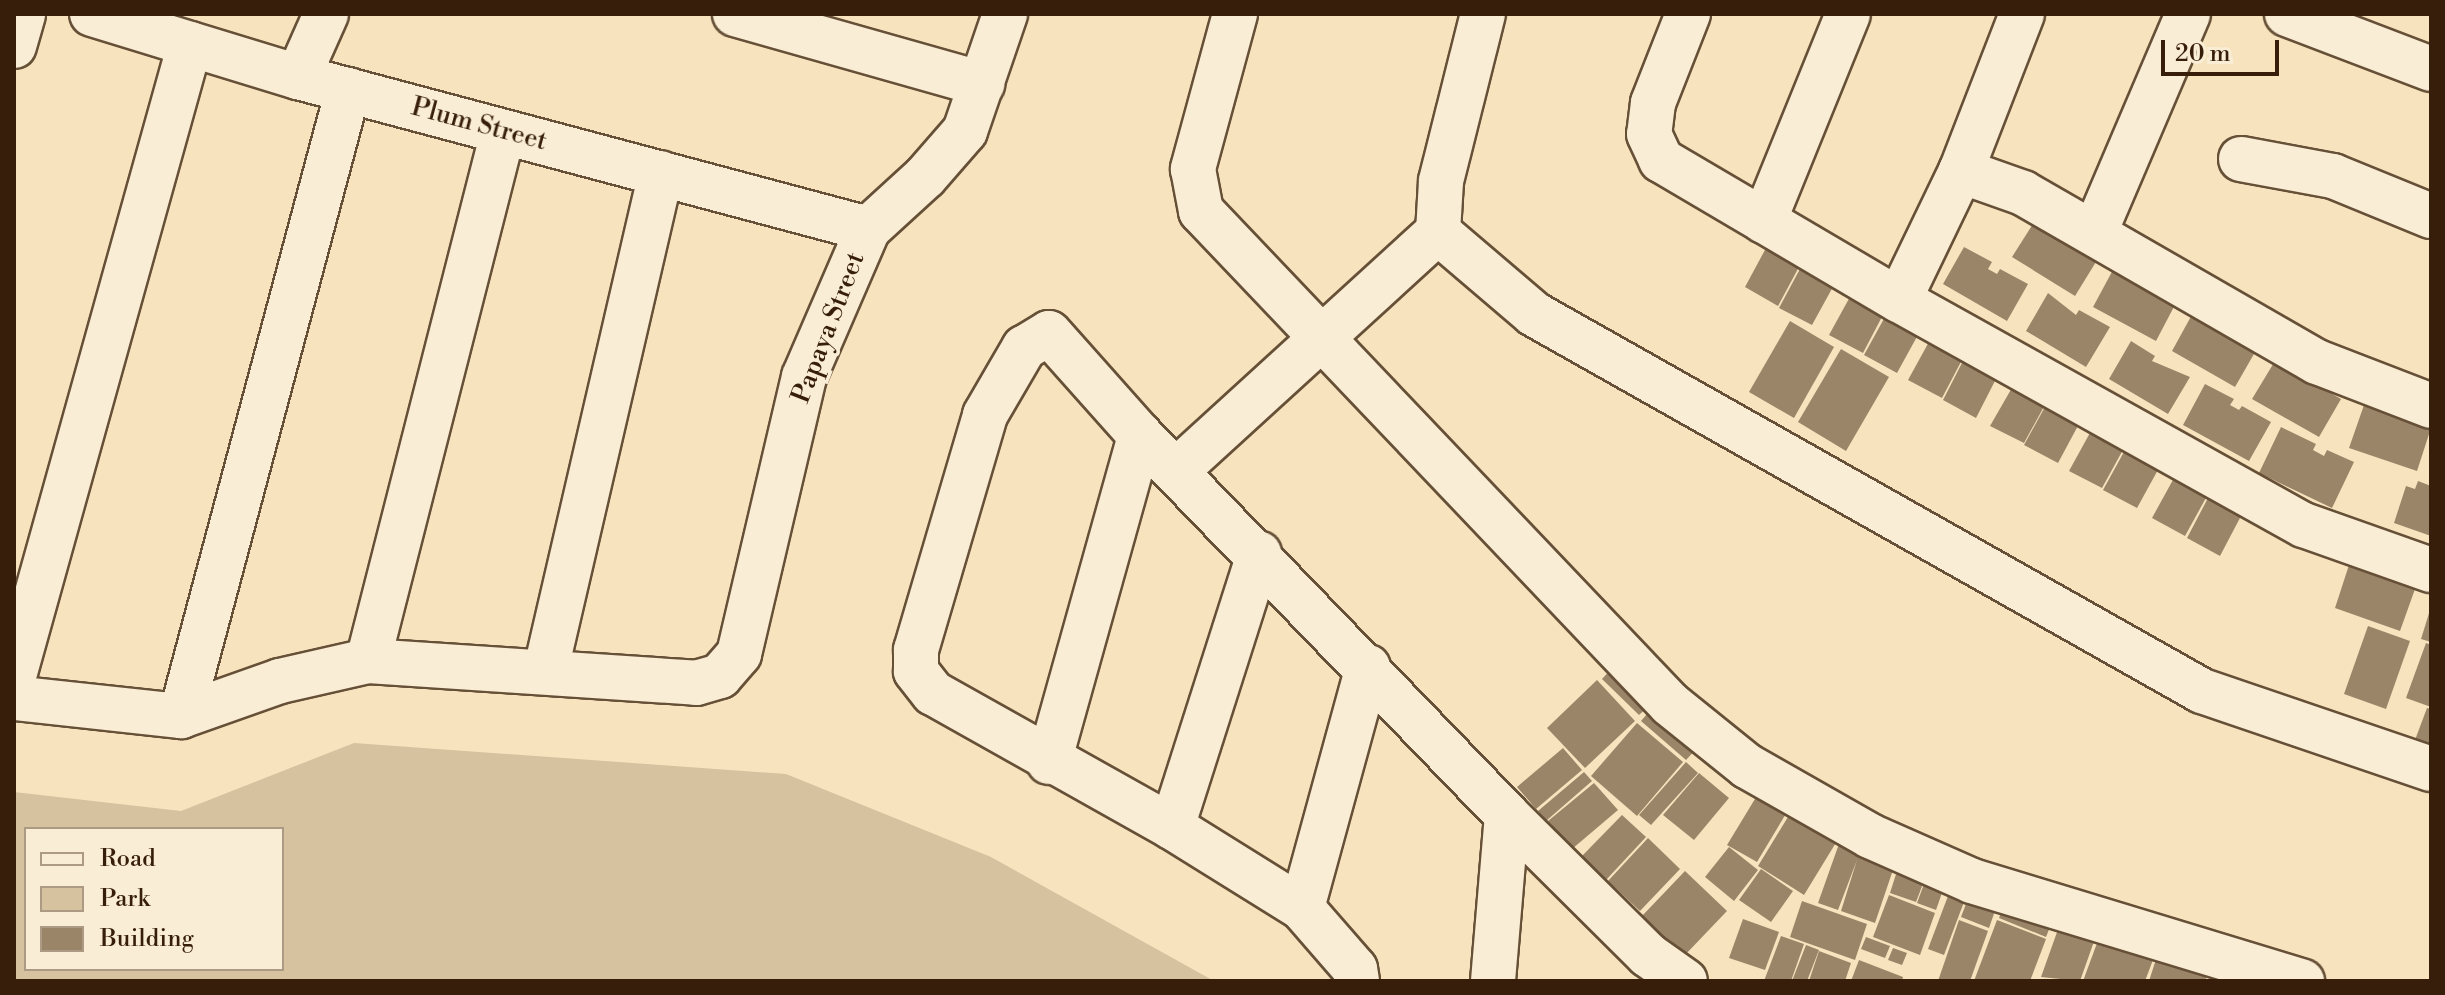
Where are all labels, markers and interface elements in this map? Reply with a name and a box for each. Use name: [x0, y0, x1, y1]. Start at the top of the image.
scale bar: [2165, 24, 2283, 74]
text: 20 m: [2175, 39, 2231, 69]
street label: Plum Street: [408, 92, 550, 158]
street label: Papaya Street: [786, 248, 872, 408]
legend: [24, 827, 284, 971]
text: Road: [100, 844, 156, 874]
text: Park: [100, 884, 150, 914]
text: Building: [100, 924, 194, 954]

